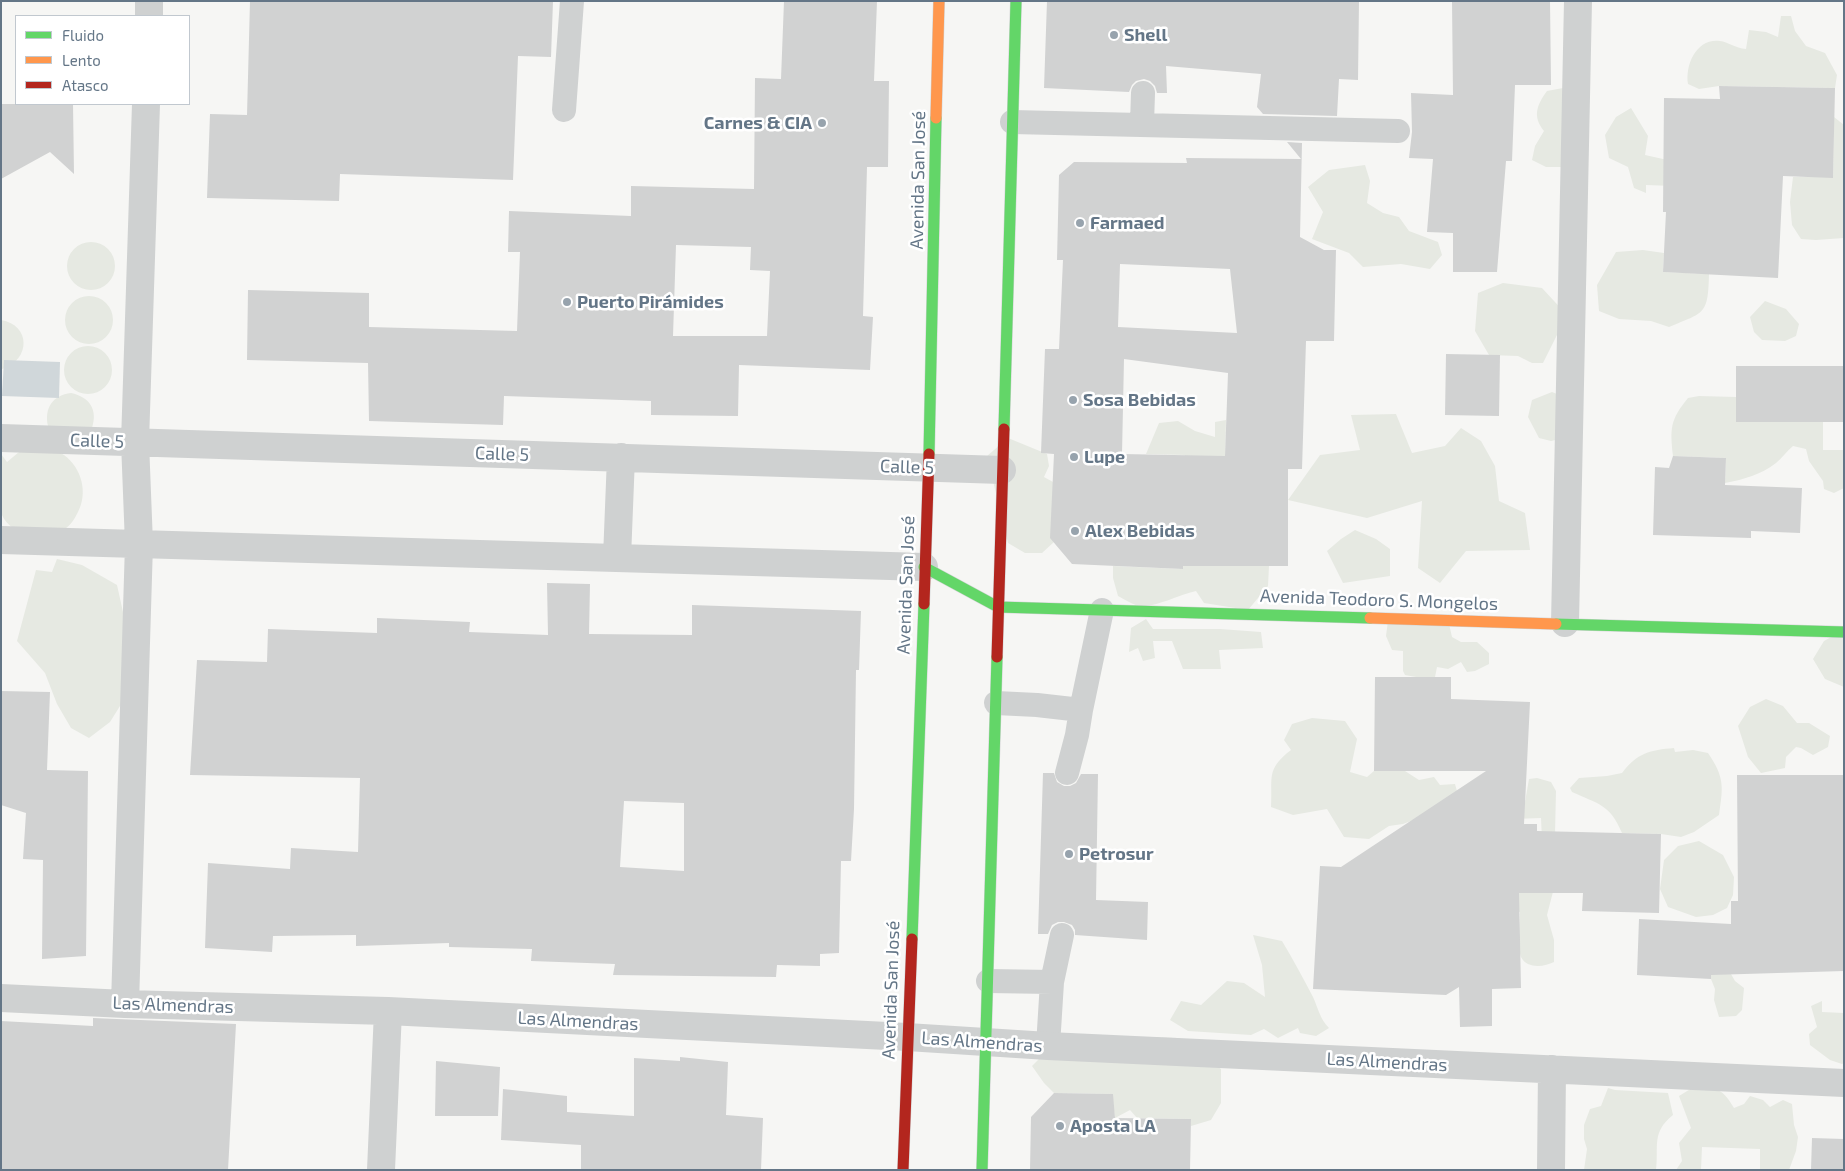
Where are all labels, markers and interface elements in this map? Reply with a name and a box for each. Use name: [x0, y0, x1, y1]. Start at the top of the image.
legend: [15, 15, 190, 105]
place label: Shell: [1124, 24, 1167, 46]
text: Fluido: [62, 26, 104, 44]
marker: Shell: [1108, 29, 1120, 41]
text: Lento: [62, 51, 101, 69]
text: Atasco: [62, 76, 108, 94]
street label: Avenida San José: [906, 110, 930, 250]
place label: Carnes & CIA: [704, 112, 812, 134]
marker: Carnes & CIA: [816, 117, 828, 129]
place label: Farmaed: [1090, 212, 1165, 234]
marker: Farmaed: [1074, 217, 1086, 229]
place label: Puerto Pirámides: [577, 291, 724, 313]
marker: Puerto Pirámides: [561, 296, 573, 308]
place label: Sosa Bebidas: [1083, 389, 1196, 411]
marker: Sosa Bebidas: [1067, 394, 1079, 406]
street label: Calle 5: [70, 429, 124, 453]
street label: Calle 5: [475, 442, 529, 466]
place label: Lupe: [1084, 446, 1125, 468]
marker: Lupe: [1068, 451, 1080, 463]
street label: Calle 5: [880, 455, 934, 479]
street label: Avenida San José: [893, 515, 919, 655]
place label: Alex Bebidas: [1085, 520, 1195, 542]
marker: Alex Bebidas: [1069, 525, 1081, 537]
street label: Avenida Teodoro S. Mongelos: [1260, 585, 1498, 615]
place label: Petrosur: [1079, 843, 1154, 865]
marker: Petrosur: [1063, 848, 1075, 860]
street label: Avenida San José: [878, 920, 904, 1060]
street label: Las Almendras: [112, 992, 234, 1018]
street label: Las Almendras: [517, 1007, 639, 1035]
street label: Las Almendras: [921, 1027, 1043, 1057]
street label: Las Almendras: [1326, 1048, 1448, 1076]
place label: Aposta LA: [1070, 1115, 1156, 1137]
marker: Aposta LA: [1054, 1120, 1066, 1132]

